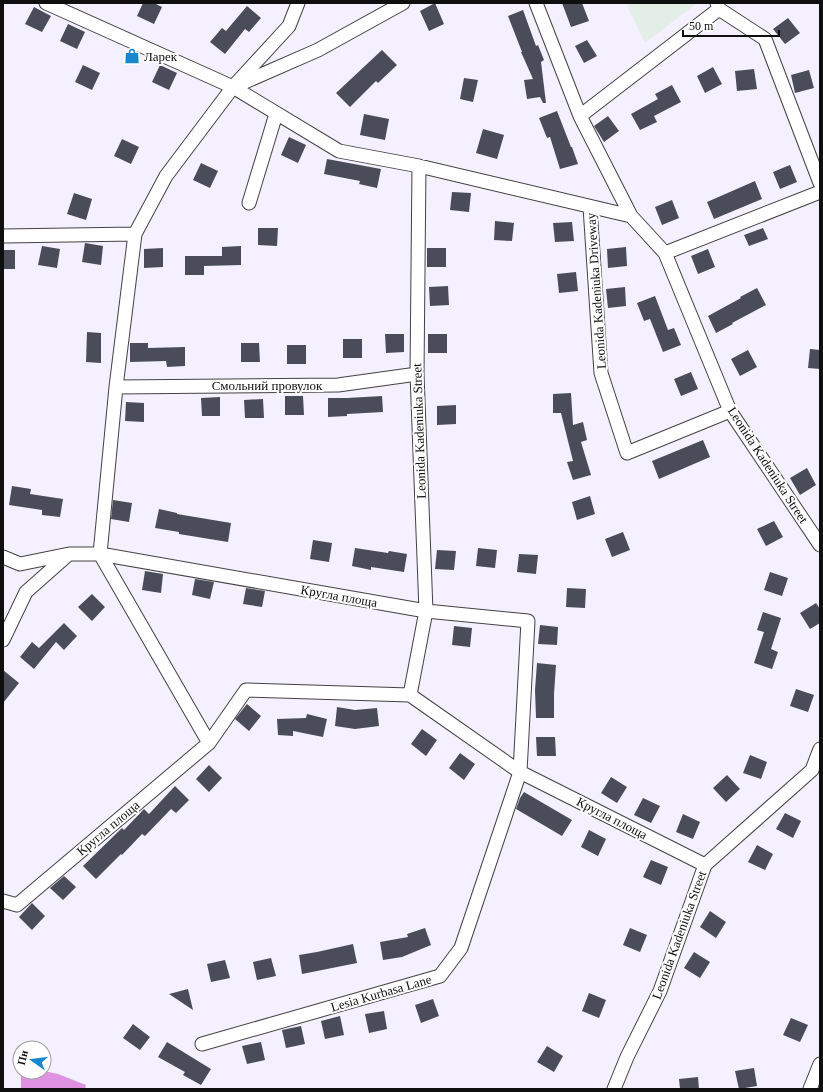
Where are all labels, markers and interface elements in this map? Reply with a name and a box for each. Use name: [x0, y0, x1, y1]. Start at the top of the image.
scale bar: [683, 12, 779, 38]
text: 50 m: [689, 19, 714, 33]
shop icon: Ларек: [123, 47, 141, 65]
place label: Ларек: [144, 49, 178, 64]
street label: Leonida Kadeniuka Driveway: [583, 212, 609, 370]
street label: Leonida Kadeniuka Street: [409, 363, 429, 499]
street label: Смольний провулок: [212, 378, 323, 393]
street label: Leonida Kadeniuka Street: [725, 404, 811, 526]
street label: Кругла площа: [300, 582, 379, 610]
street label: Кругла площа: [574, 794, 650, 842]
street label: Кругла площа: [74, 797, 143, 859]
street label: Leonida Kadeniuka Street: [649, 868, 709, 1001]
street label: Lesia Kurbasa Lane: [329, 971, 433, 1015]
north arrow: [12, 1040, 52, 1080]
text: Пн: [15, 1048, 30, 1066]

